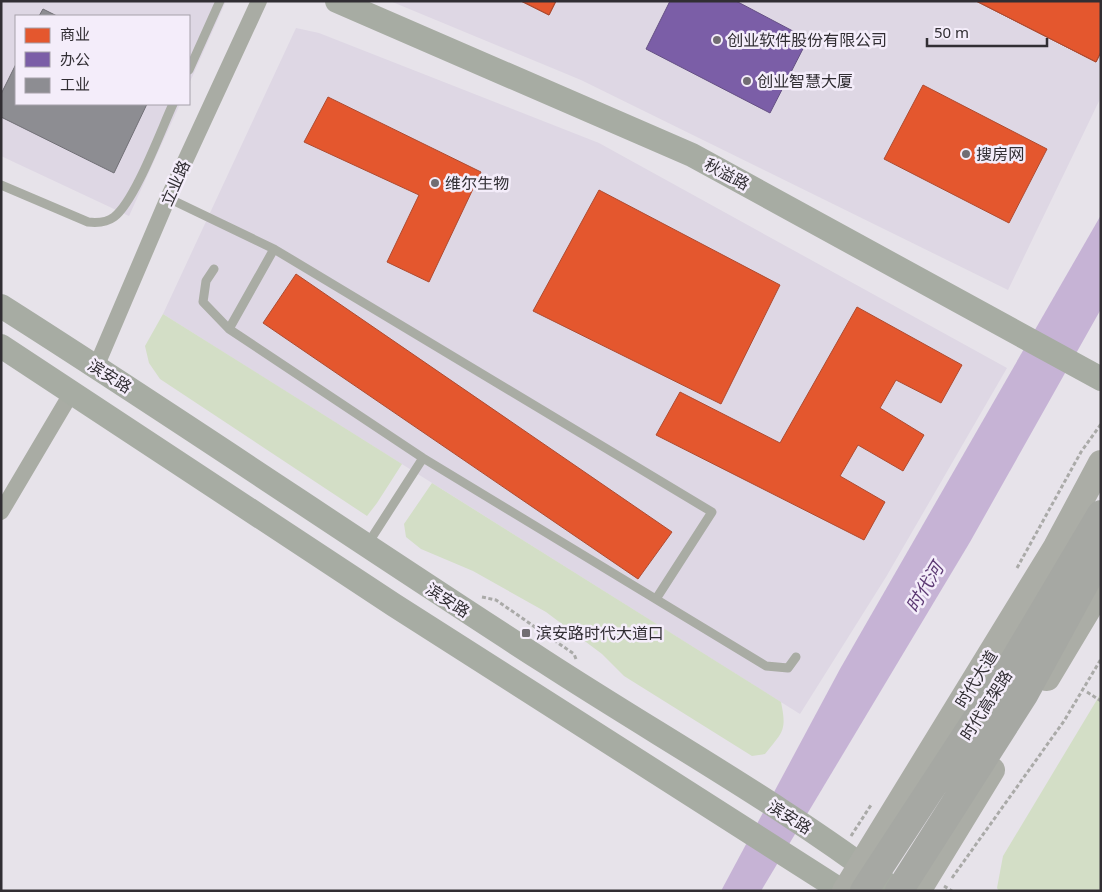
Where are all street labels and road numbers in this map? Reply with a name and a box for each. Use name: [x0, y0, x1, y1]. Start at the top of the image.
street label: 秋溢路: [701, 153, 753, 195]
street label: 立业路: [155, 157, 195, 209]
street label: 滨安路: [84, 354, 136, 398]
street label: 滨安路: [422, 578, 474, 622]
street label: 时代大道: [950, 646, 1002, 712]
street label: 时代高架路: [955, 665, 1017, 745]
street label: 滨安路: [764, 795, 816, 839]

